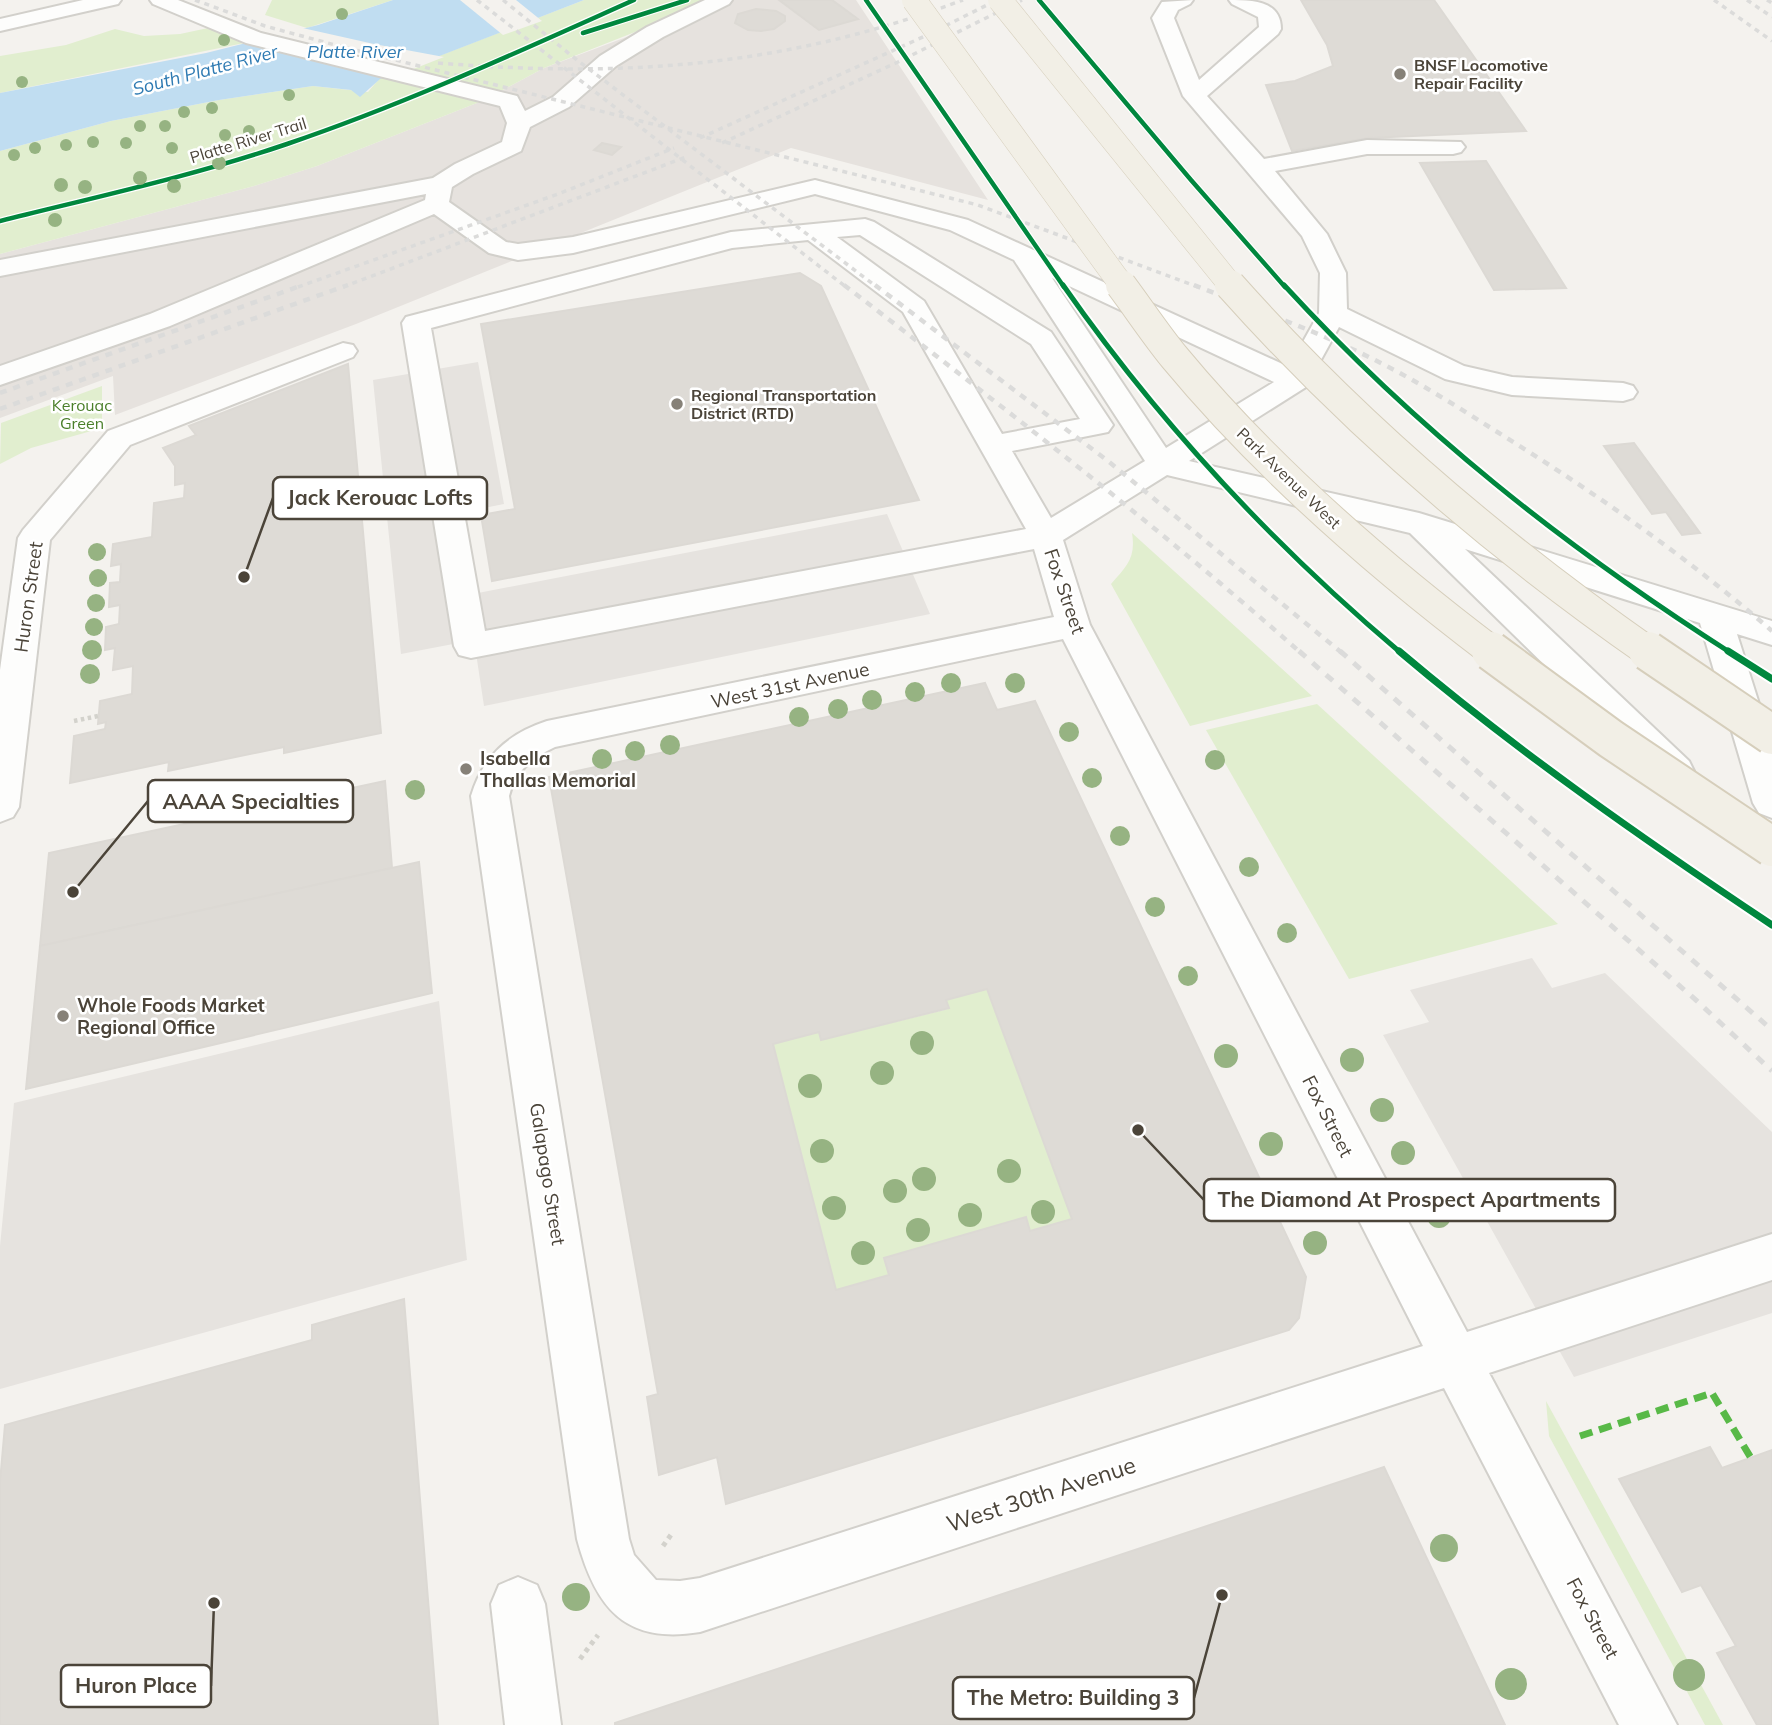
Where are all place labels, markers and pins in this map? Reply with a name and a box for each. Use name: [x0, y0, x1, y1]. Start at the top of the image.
place label: BNSF Locomotive Repair Facility: [1414, 55, 1548, 93]
marker: BNSF Locomotive Repair Facility: [1392, 66, 1408, 82]
place label: Regional Transportation District (RTD): [691, 385, 876, 423]
marker: Regional Transportation District (RTD): [669, 396, 685, 412]
callout: Jack Kerouac Lofts: [273, 477, 487, 519]
place label: Isabella Thallas Memorial: [480, 746, 636, 792]
marker: Isabella Thallas Memorial: [458, 761, 474, 777]
callout: AAAA Specialties: [148, 780, 353, 822]
place label: Whole Foods Market Regional Office: [77, 993, 265, 1039]
marker: Whole Foods Market Regional Office: [55, 1008, 71, 1024]
callout: The Diamond At Prospect Apartments: [1204, 1179, 1615, 1221]
callout: Huron Place: [61, 1665, 211, 1707]
callout: The Metro: Building 3: [953, 1677, 1194, 1719]

